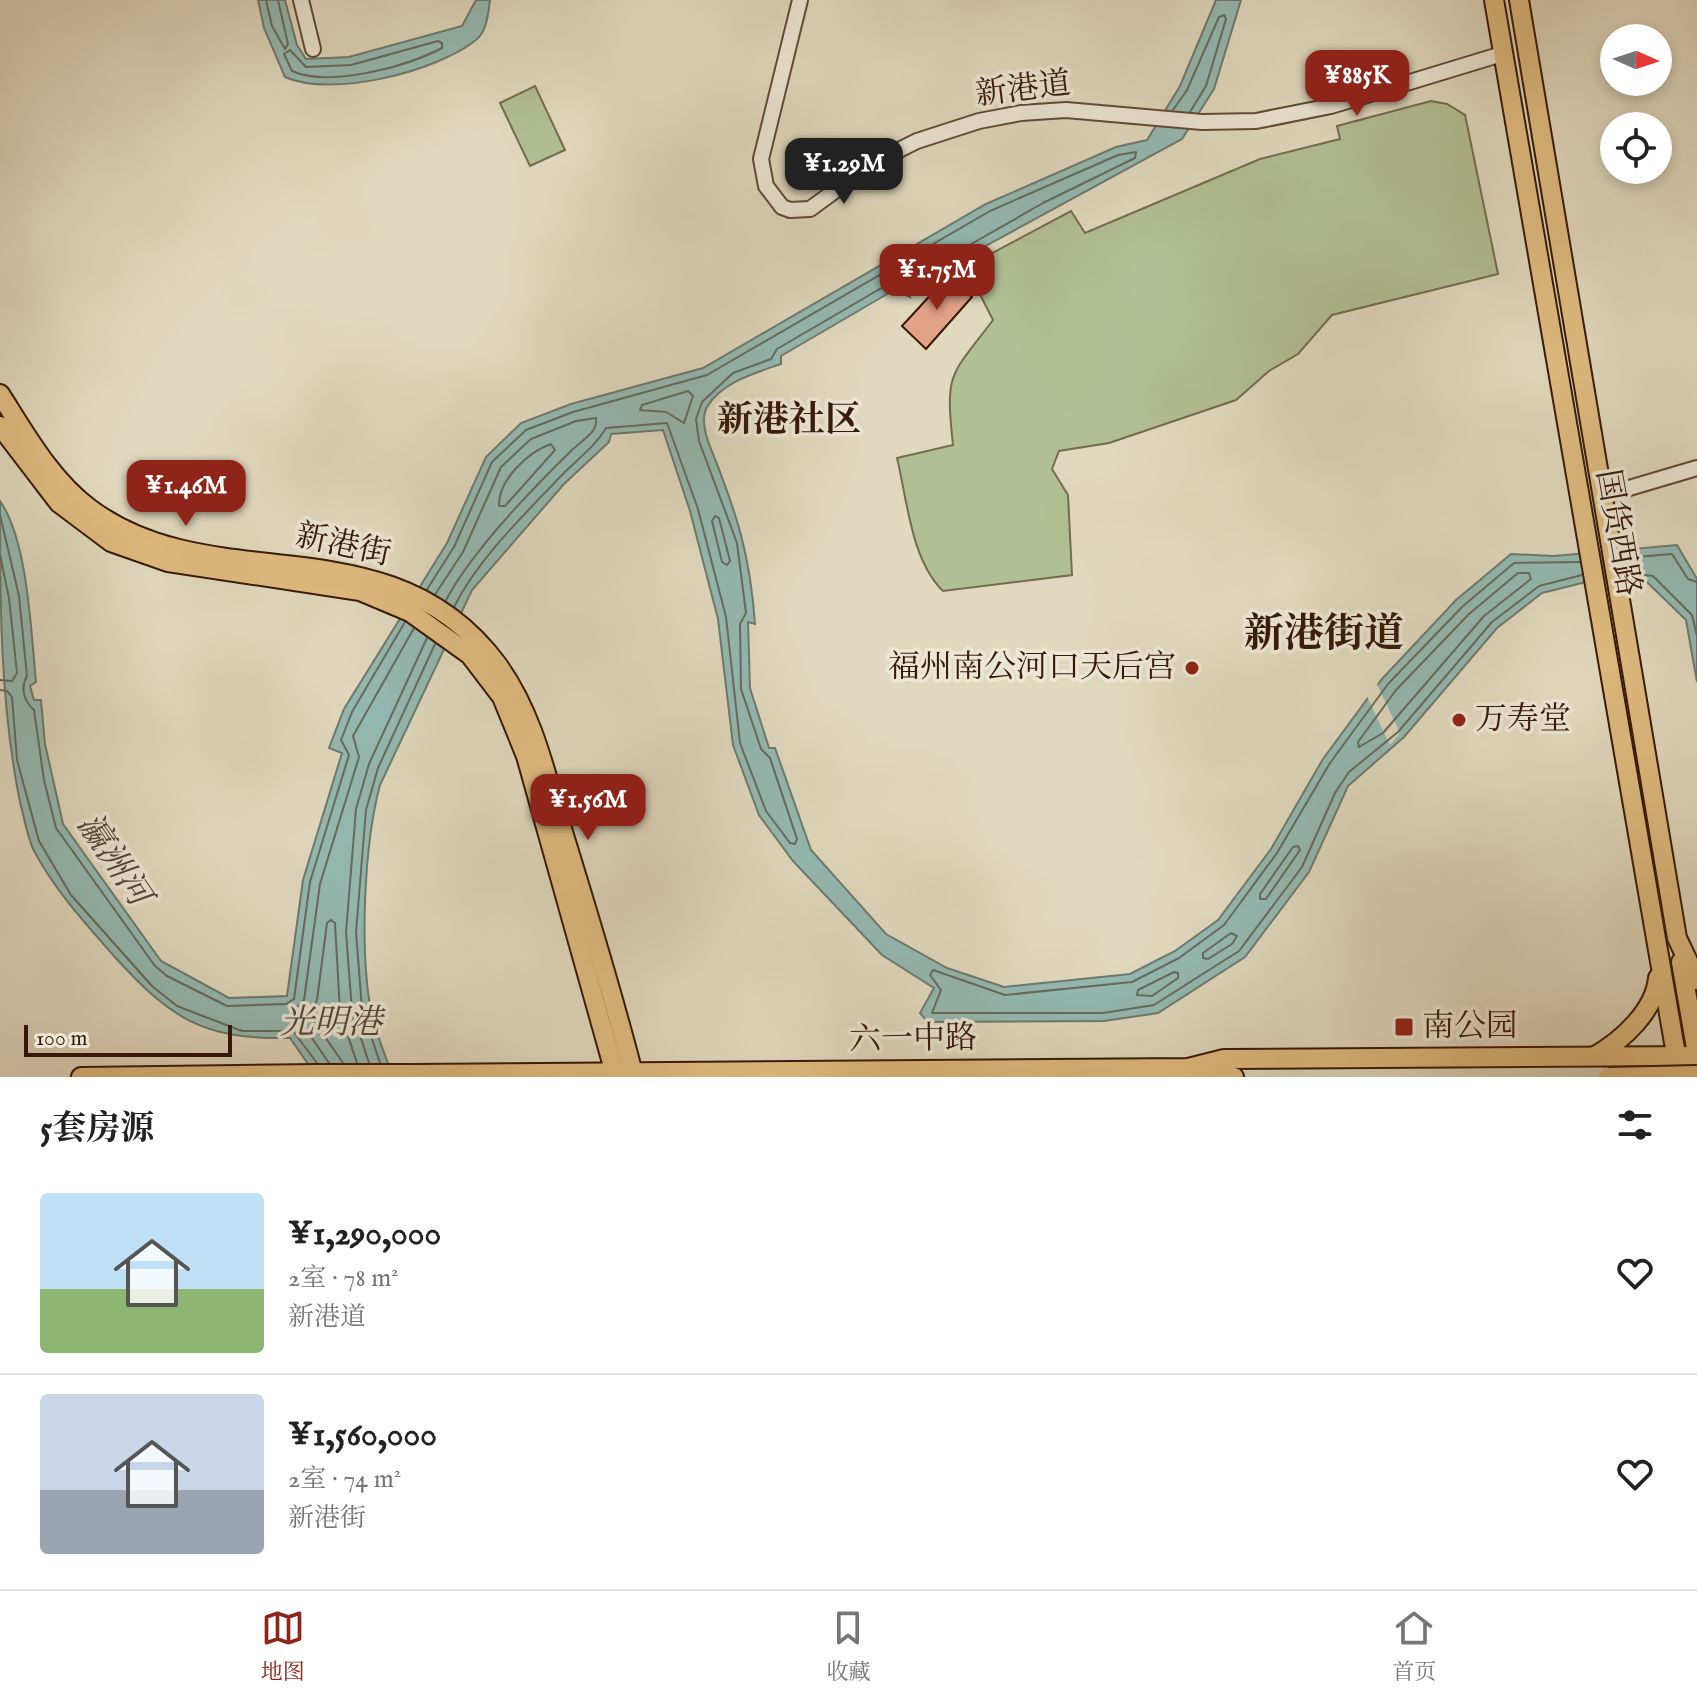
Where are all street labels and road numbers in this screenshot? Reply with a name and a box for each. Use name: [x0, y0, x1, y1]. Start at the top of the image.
street label: 新港道: [973, 64, 1073, 116]
street label: 国货西路: [1586, 466, 1648, 600]
street label: 新港街: [292, 516, 394, 576]
street label: 六一中路: [849, 1018, 977, 1062]

